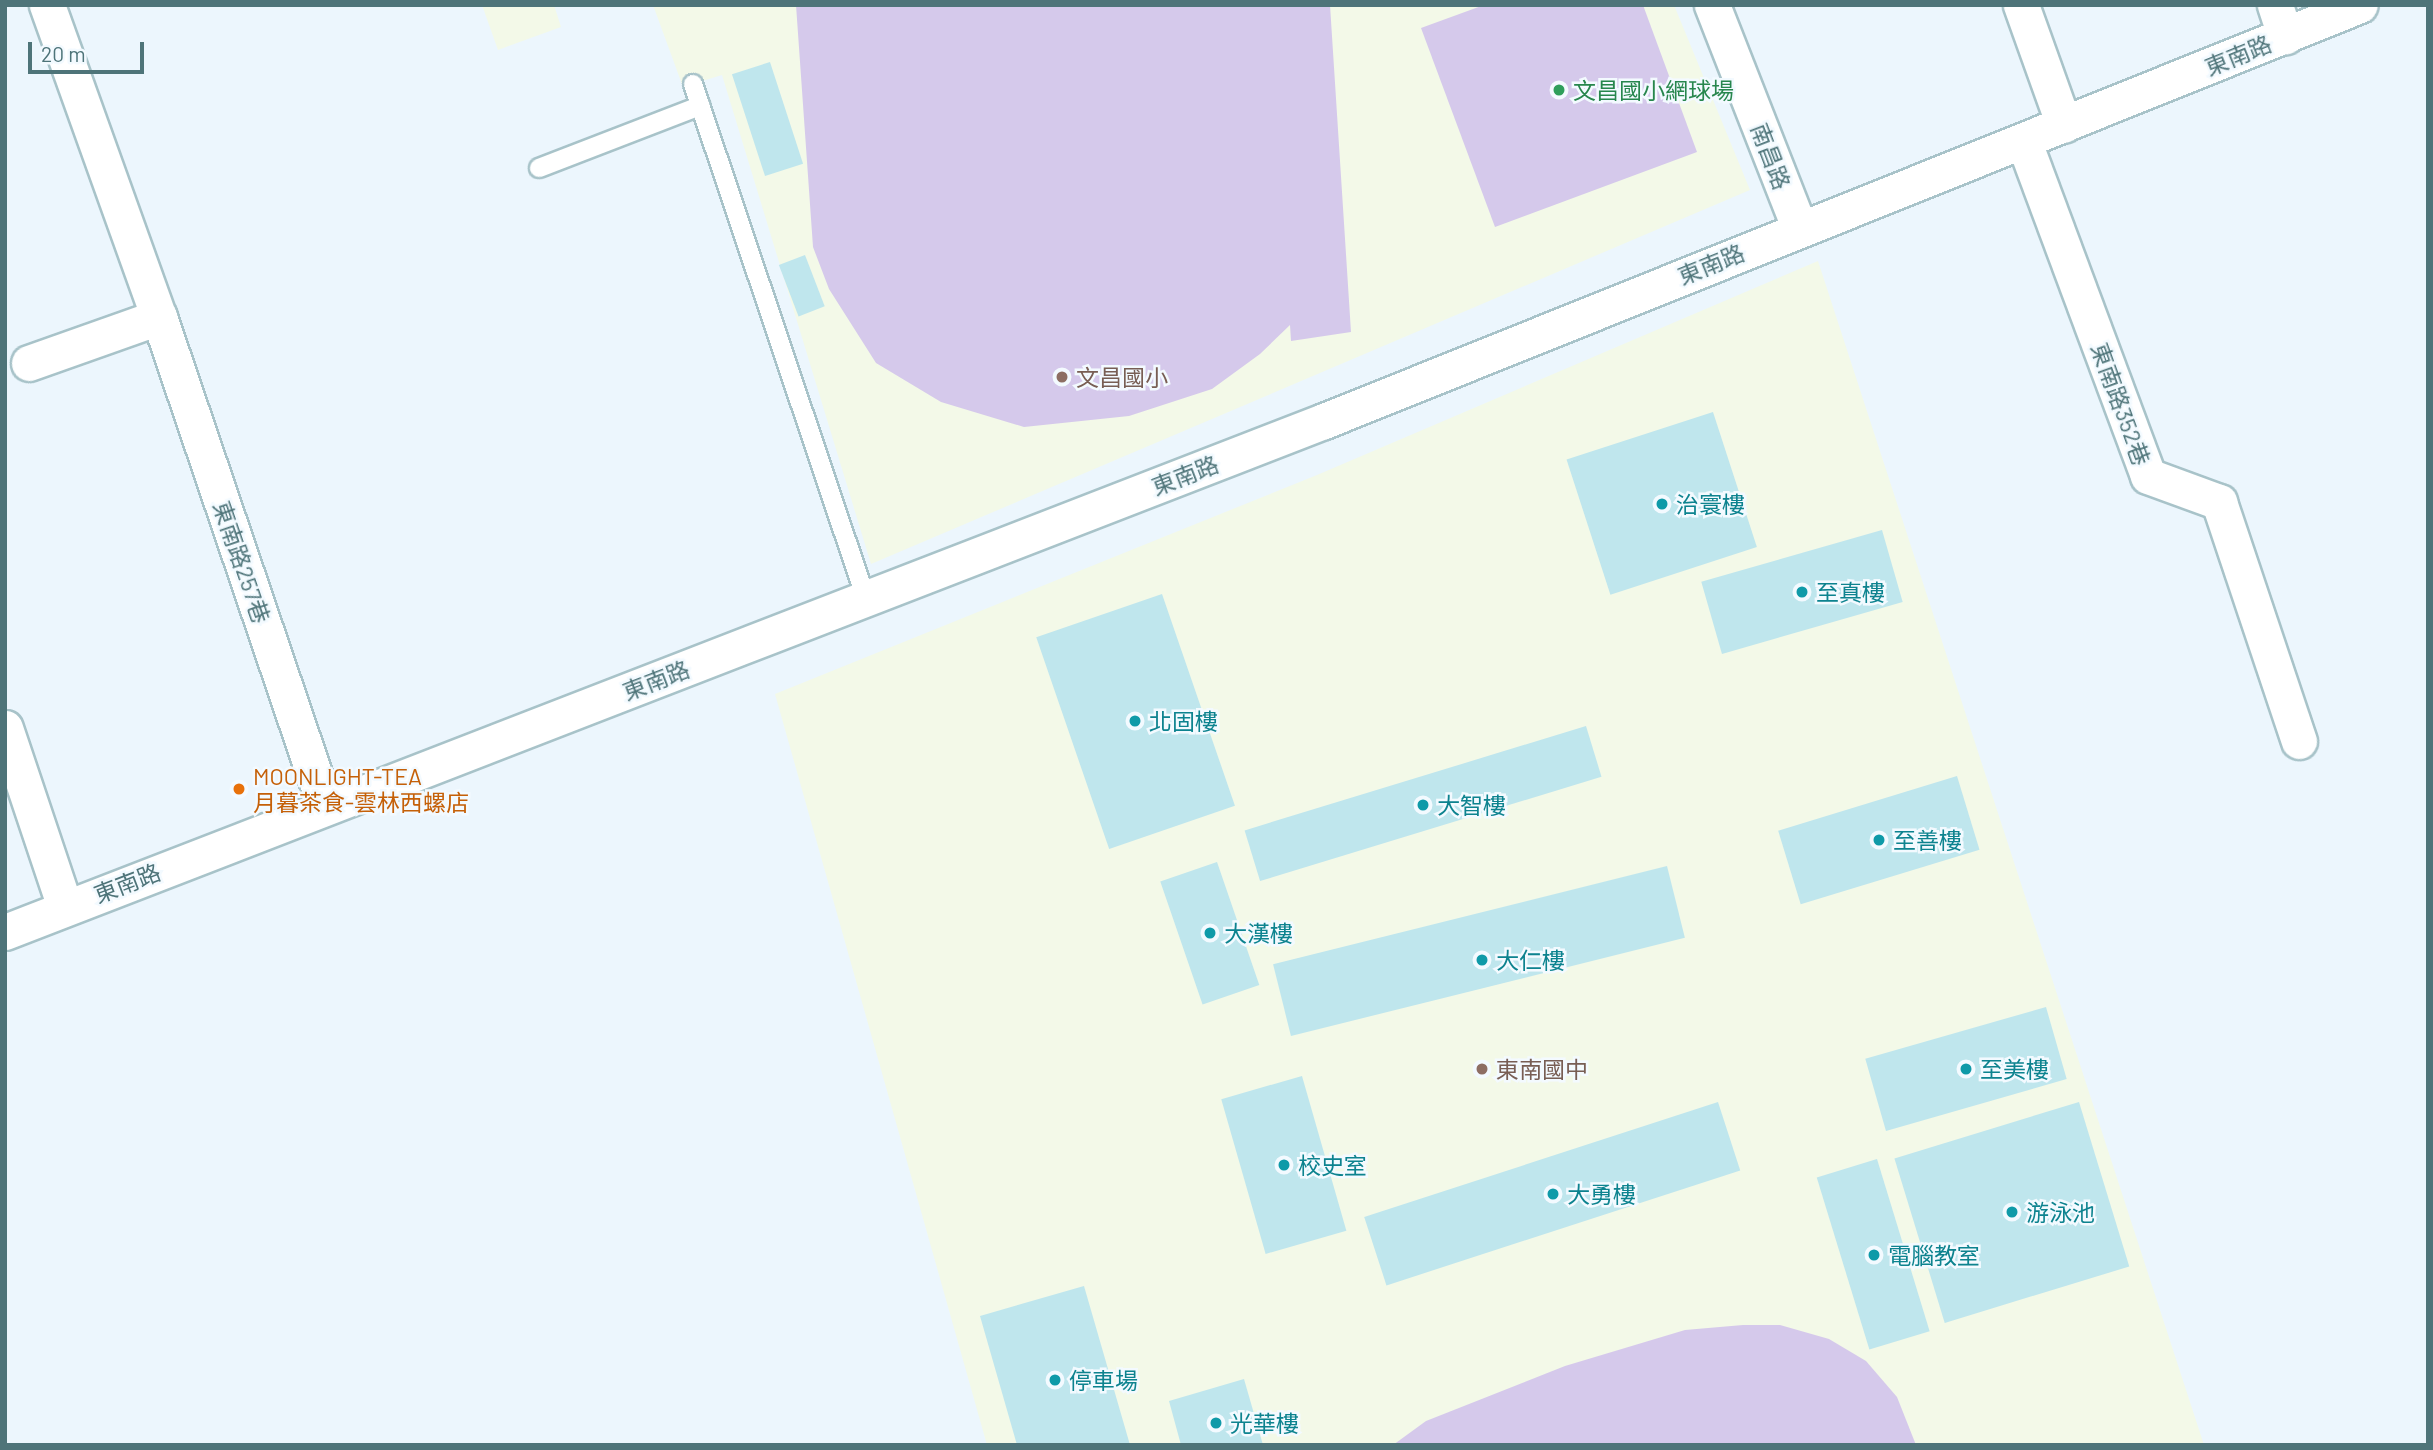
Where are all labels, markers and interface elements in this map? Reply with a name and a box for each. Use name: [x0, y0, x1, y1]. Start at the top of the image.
scale bar: [32, 28, 147, 72]
street label: 東南路: [2201, 29, 2275, 81]
text: 20 m: [41, 41, 86, 66]
place label: 文昌國小網球場: [1573, 76, 1734, 104]
marker: 文昌國小網球場: [1551, 82, 1567, 98]
street label: 南昌路: [1746, 119, 1796, 193]
street label: 東南路: [1674, 238, 1748, 290]
street label: 東南路352巷: [2086, 339, 2156, 469]
place label: 文昌國小: [1076, 363, 1168, 391]
marker: 文昌國小: [1054, 369, 1070, 385]
street label: 東南路: [1148, 450, 1222, 500]
place label: 治寰樓: [1676, 490, 1745, 518]
marker: 治寰樓: [1654, 496, 1670, 512]
street label: 東南路257巷: [208, 497, 276, 627]
place label: 至真樓: [1816, 578, 1885, 606]
marker: 至真樓: [1794, 584, 1810, 600]
street label: 東南路: [619, 655, 693, 705]
place label: 北固樓: [1149, 707, 1218, 735]
marker: 北固樓: [1127, 713, 1143, 729]
place label: MOONLIGHT-TEA 月暮茶食-雲林西螺店: [253, 762, 469, 816]
marker: MOONLIGHT-TEA 月暮茶食-雲林西螺店: [231, 781, 247, 797]
place label: 大智樓: [1437, 791, 1506, 819]
marker: 大智樓: [1415, 797, 1431, 813]
place label: 至善樓: [1893, 826, 1962, 854]
marker: 至善樓: [1871, 832, 1887, 848]
street label: 東南路: [90, 858, 164, 908]
place label: 大漢樓: [1224, 919, 1293, 947]
marker: 大漢樓: [1202, 925, 1218, 941]
place label: 大仁樓: [1496, 946, 1565, 974]
marker: 大仁樓: [1474, 952, 1490, 968]
place label: 東南國中: [1496, 1055, 1588, 1083]
place label: 至美樓: [1980, 1055, 2049, 1083]
marker: 東南國中: [1474, 1061, 1490, 1077]
marker: 至美樓: [1958, 1061, 1974, 1077]
place label: 校史室: [1298, 1151, 1367, 1179]
marker: 校史室: [1276, 1157, 1292, 1173]
place label: 大勇樓: [1567, 1180, 1636, 1208]
marker: 大勇樓: [1545, 1186, 1561, 1202]
place label: 游泳池: [2026, 1198, 2095, 1226]
marker: 游泳池: [2004, 1204, 2020, 1220]
place label: 電腦教室: [1888, 1241, 1980, 1269]
marker: 電腦教室: [1866, 1247, 1882, 1263]
place label: 停車場: [1069, 1366, 1138, 1394]
marker: 停車場: [1047, 1372, 1063, 1388]
place label: 光華樓: [1230, 1409, 1299, 1437]
marker: 光華樓: [1208, 1415, 1224, 1431]

